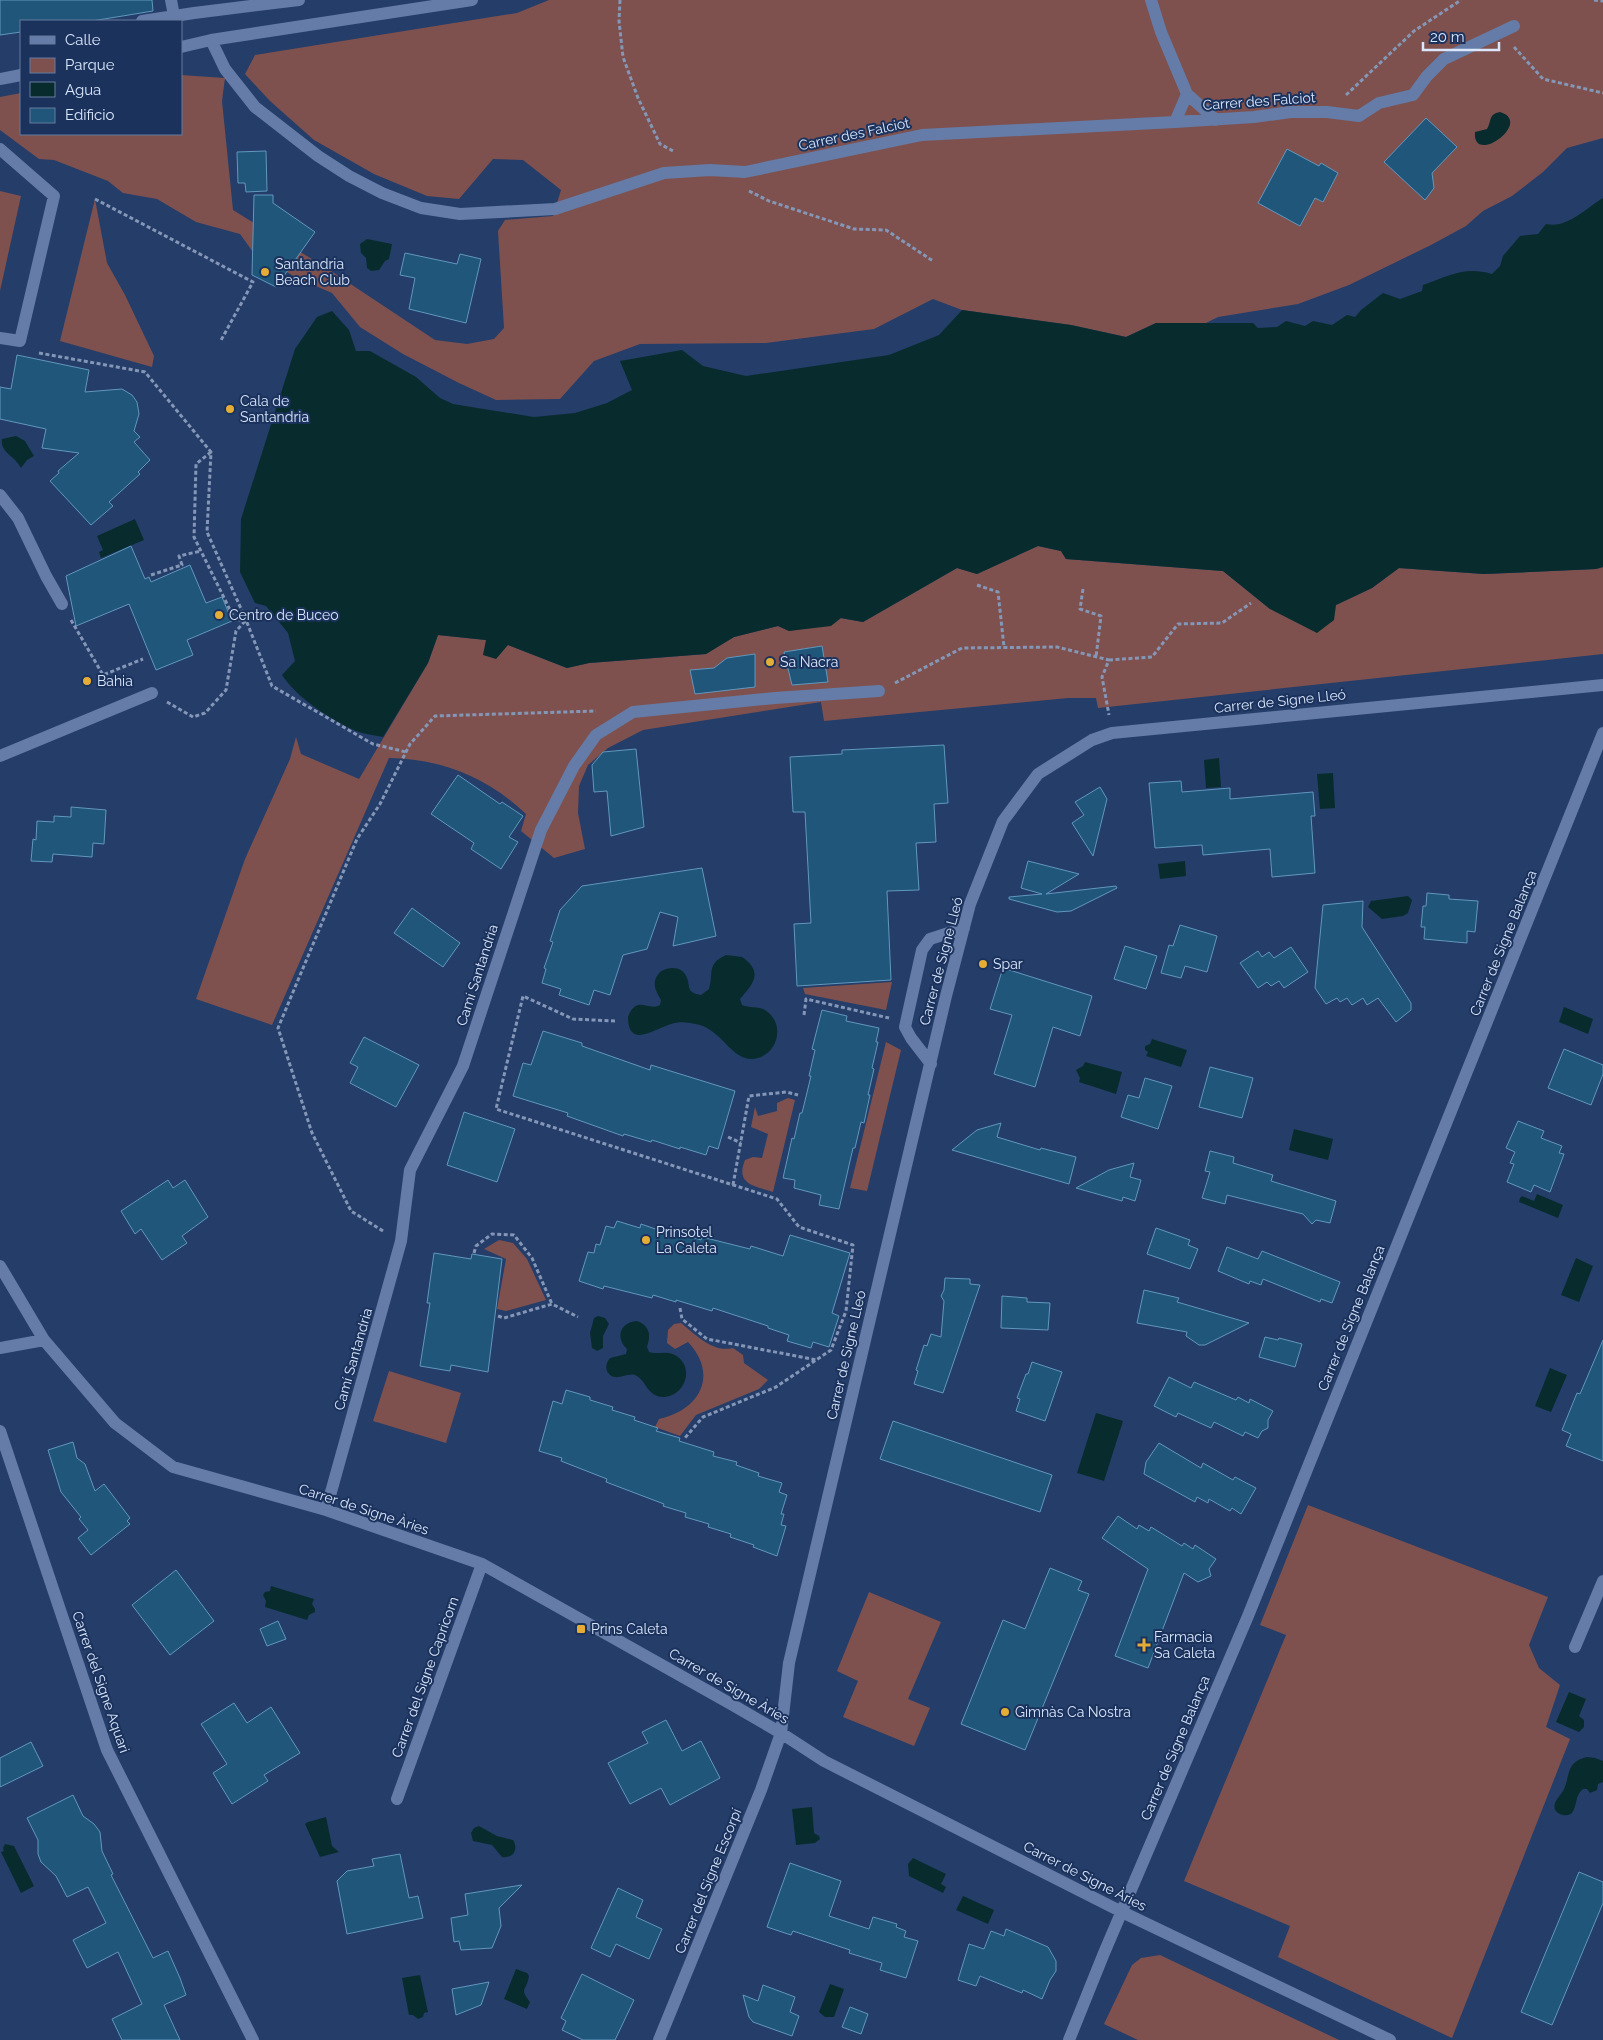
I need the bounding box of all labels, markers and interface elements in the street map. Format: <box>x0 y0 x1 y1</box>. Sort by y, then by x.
legend <box>20 20 182 135</box>
scale bar <box>1423 20 1499 52</box>
text: 20 m <box>1430 28 1465 46</box>
text: Calle <box>65 31 101 49</box>
text: Parque <box>65 56 115 74</box>
text: Agua <box>65 81 101 99</box>
street label: Carrer des Falciot <box>1202 89 1316 113</box>
text: Edificio <box>65 106 115 124</box>
street label: Carrer des Falciot <box>797 114 911 154</box>
place label: Santandria Beach Club <box>275 256 350 288</box>
marker: Santandria Beach Club <box>259 266 271 278</box>
place label: Cala de Santandria <box>240 393 309 425</box>
marker: Cala de Santandria <box>224 403 236 415</box>
place label: Centro de Buceo <box>229 607 339 623</box>
marker: Centro de Buceo <box>213 609 225 621</box>
place label: Sa Nacra <box>780 654 838 670</box>
marker: Sa Nacra <box>764 656 776 668</box>
place label: Bahia <box>97 673 133 689</box>
marker: Bahia <box>81 675 93 687</box>
street label: Carrer de Signe Lleó <box>1213 686 1347 716</box>
street label: Carrer de Signe Balança <box>1466 868 1540 1018</box>
street label: Carrer de Signe Lleó <box>916 895 966 1027</box>
street label: Camí Santandria <box>453 922 501 1028</box>
place label: Spar <box>993 956 1023 972</box>
marker: Spar <box>977 958 989 970</box>
place label: Prinsotel La Caleta <box>656 1224 717 1256</box>
marker: Prinsotel La Caleta <box>640 1234 652 1246</box>
street label: Carrer de Signe Balança <box>1314 1243 1388 1393</box>
street label: Carrer de Signe Lleó <box>823 1289 869 1421</box>
street label: Camí Santandria <box>331 1306 375 1412</box>
street label: Carrer de Signe Àries <box>297 1479 432 1538</box>
street label: Carrer del Signe Capricorn <box>388 1594 462 1760</box>
street label: Carrer del Signe Aquari <box>69 1609 133 1755</box>
place label: Prins Caleta <box>591 1621 668 1637</box>
marker: Prins Caleta <box>575 1623 587 1635</box>
place label: Farmacia Sa Caleta <box>1154 1629 1215 1661</box>
marker: Farmacia Sa Caleta <box>1138 1639 1150 1651</box>
street label: Carrer de Signe Àries <box>666 1644 793 1727</box>
street label: Carrer de Signe Balança <box>1137 1673 1213 1823</box>
place label: Gimnàs Ca Nostra <box>1015 1704 1131 1720</box>
marker: Gimnàs Ca Nostra <box>999 1706 1011 1718</box>
street label: Carrer del Signe Escorpí <box>672 1805 745 1956</box>
street label: Carrer de Signe Àries <box>1021 1837 1150 1914</box>

